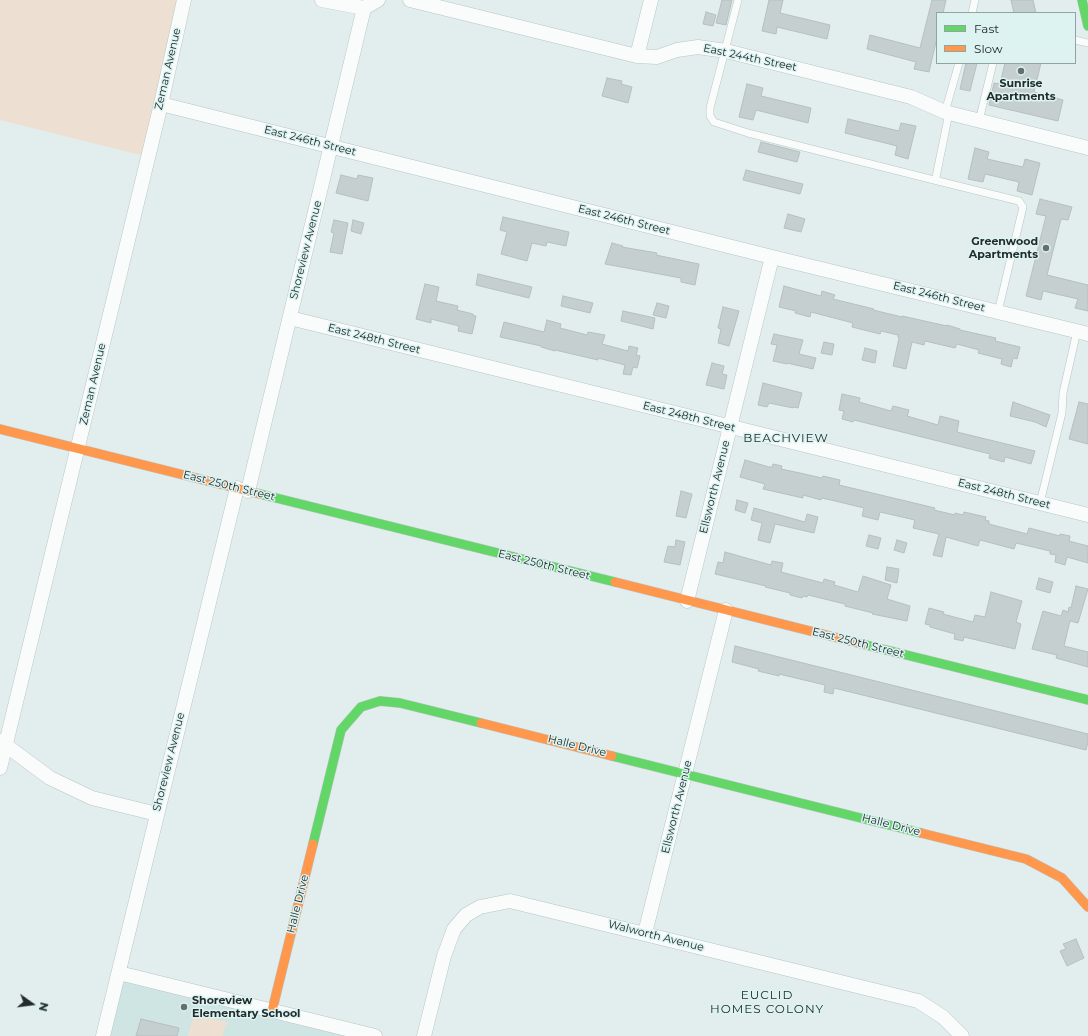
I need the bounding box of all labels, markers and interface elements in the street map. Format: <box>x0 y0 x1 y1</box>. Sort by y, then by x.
legend <box>936 12 1076 64</box>
text: Fast <box>974 21 999 36</box>
street label: Zeman Avenue <box>152 27 184 111</box>
text: Slow <box>974 41 1003 56</box>
street label: East 244th Street <box>702 42 798 74</box>
marker: Sunrise Apartments <box>1016 66 1026 76</box>
place label: Sunrise Apartments <box>986 77 1056 103</box>
street label: East 246th Street <box>263 123 357 159</box>
street label: Shoreview Avenue <box>287 199 325 301</box>
street label: East 246th Street <box>577 202 671 238</box>
place label: Greenwood Apartments <box>969 235 1038 261</box>
marker: Greenwood Apartments <box>1041 243 1051 253</box>
street label: East 246th Street <box>892 279 986 315</box>
street label: East 248th Street <box>326 321 422 357</box>
street label: Zeman Avenue <box>77 342 109 426</box>
street label: East 248th Street <box>641 399 737 435</box>
district label: BEACHVIEW <box>743 431 829 445</box>
street label: Ellsworth Avenue <box>697 439 733 535</box>
street label: East 250th Street <box>182 468 276 504</box>
street label: East 248th Street <box>956 476 1052 512</box>
street label: East 250th Street <box>497 547 591 583</box>
street label: East 250th Street <box>811 625 905 661</box>
street label: Shoreview Avenue <box>150 711 188 813</box>
street label: Halle Drive <box>546 732 608 760</box>
street label: Ellsworth Avenue <box>659 759 695 855</box>
street label: Halle Drive <box>860 811 922 839</box>
street label: Halle Drive <box>284 873 312 935</box>
street label: Walworth Avenue <box>607 918 705 954</box>
north arrow <box>12 984 52 1024</box>
district label: EUCLID HOMES COLONY <box>710 988 824 1016</box>
place label: Shoreview Elementary School <box>192 994 300 1020</box>
text: N <box>36 1001 52 1013</box>
marker: Shoreview Elementary School <box>179 1002 189 1012</box>

